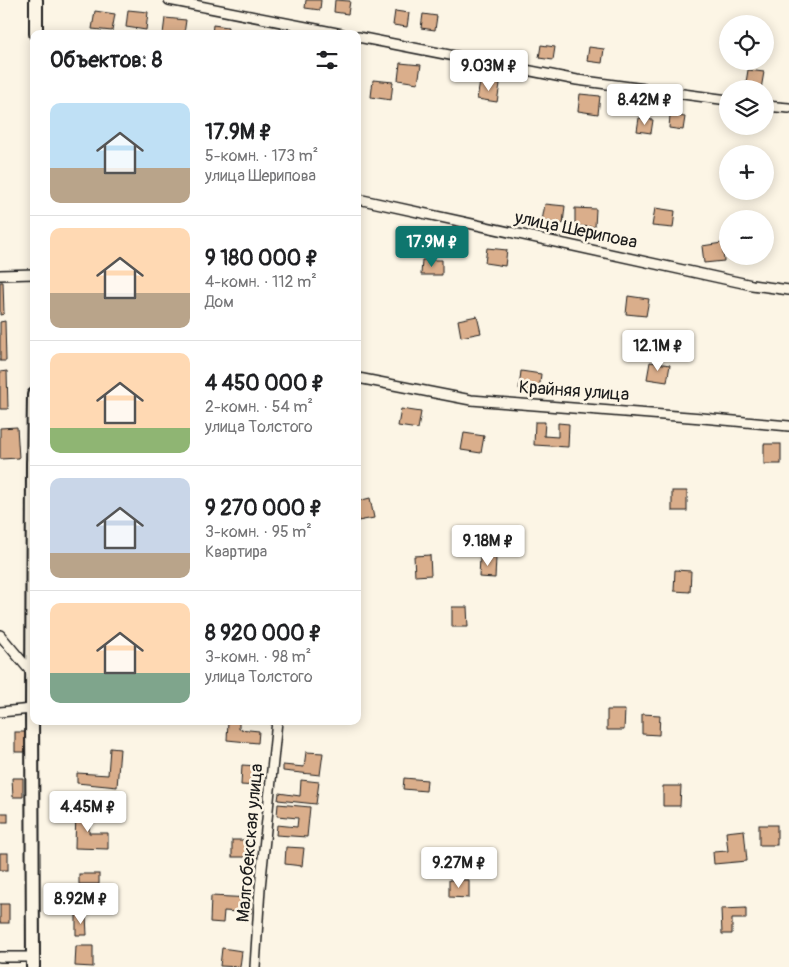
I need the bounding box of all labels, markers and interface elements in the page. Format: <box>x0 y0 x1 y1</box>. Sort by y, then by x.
map controls <box>719 15 774 265</box>
button: locate <box>719 15 774 70</box>
icon: filters <box>313 46 341 74</box>
text: Объектов: 8 <box>50 47 162 74</box>
pin: 9.03M ₽ <box>443 49 535 92</box>
text: 9.03M ₽ <box>461 56 517 76</box>
button: layers <box>719 80 774 135</box>
pin: 8.42M ₽ <box>599 84 691 126</box>
text: 8.42M ₽ <box>618 90 672 110</box>
text: 17.9M ₽ <box>205 119 272 146</box>
icon: home <box>90 123 150 183</box>
button: + <box>719 145 774 200</box>
text: 5-комн. · 173 m² <box>205 146 318 166</box>
text: улица Шерипова <box>205 166 316 186</box>
street label: улица Шерипова <box>512 206 639 254</box>
button: − <box>719 210 774 265</box>
pin: 17.9M ₽ <box>386 226 478 268</box>
text: 17.9M ₽ <box>406 232 458 252</box>
text: 9 180 000 ₽ <box>205 245 318 272</box>
icon: home <box>90 248 150 308</box>
text: 4-комн. · 112 m² <box>205 272 317 292</box>
text: Дом <box>205 292 234 312</box>
pin: 12.1M ₽ <box>612 330 704 372</box>
text: 12.1M ₽ <box>633 336 683 356</box>
text: 4 450 000 ₽ <box>205 370 324 397</box>
icon: home <box>90 373 150 433</box>
street label: Крайняя улица <box>518 376 630 406</box>
text: 2-комн. · 54 m² <box>205 397 313 417</box>
text: улица Толстого <box>205 417 313 437</box>
text: 9 270 000 ₽ <box>205 495 322 522</box>
icon: home <box>90 498 150 558</box>
text: 3-комн. · 95 m² <box>205 522 312 542</box>
pin: 9.18M ₽ <box>442 524 534 567</box>
text: 9.18M ₽ <box>463 531 513 551</box>
text: Квартира <box>205 542 267 562</box>
text: 8 920 000 ₽ <box>205 620 322 647</box>
icon: home <box>90 623 150 683</box>
text: 3-комн. · 98 m² <box>205 647 311 667</box>
text: улица Толстого <box>205 667 313 687</box>
street label: Малгобекская улица <box>232 763 268 923</box>
pin: 4.45M ₽ <box>42 790 134 833</box>
text: 4.45M ₽ <box>60 797 116 817</box>
pin: 9.27M ₽ <box>413 846 505 889</box>
text: 9.27M ₽ <box>432 853 486 873</box>
pin: 8.92M ₽ <box>35 882 127 925</box>
text: 8.92M ₽ <box>54 889 108 909</box>

